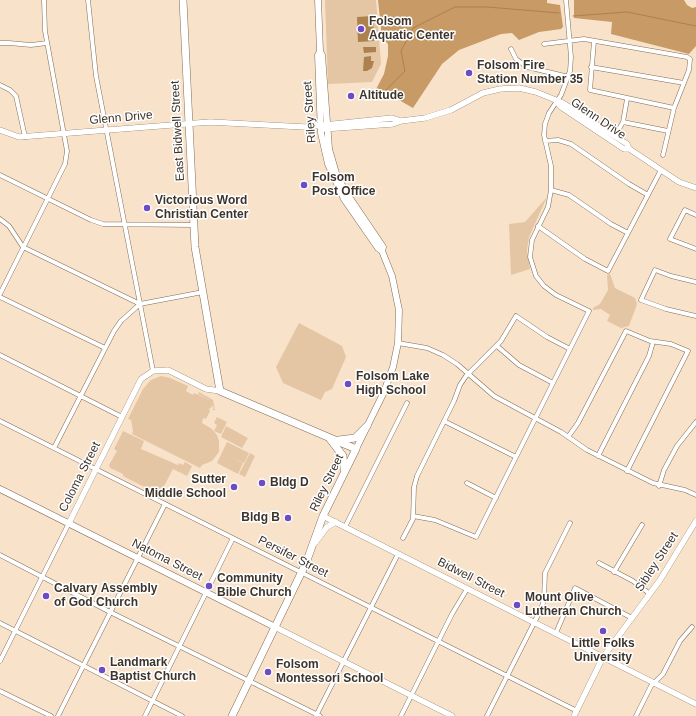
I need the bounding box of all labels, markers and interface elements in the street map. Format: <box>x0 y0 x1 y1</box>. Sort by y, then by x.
place label: Folsom Aquatic Center <box>369 15 454 43</box>
marker: Folsom Aquatic Center <box>356 24 366 34</box>
place label: Folsom Fire Station Number 35 <box>477 59 583 87</box>
marker: Folsom Fire Station Number 35 <box>464 68 474 78</box>
street label: East Bidwell Street <box>168 80 188 182</box>
street label: Riley Street <box>301 81 319 143</box>
place label: Altitude <box>359 89 404 103</box>
marker: Altitude <box>346 91 356 101</box>
street label: Glenn Drive <box>568 95 628 143</box>
street label: Glenn Drive <box>89 108 153 128</box>
place label: Folsom Post Office <box>312 171 375 199</box>
marker: Folsom Post Office <box>299 180 309 190</box>
place label: Victorious Word Christian Center <box>155 194 248 222</box>
marker: Victorious Word Christian Center <box>142 203 152 213</box>
place label: Folsom Lake High School <box>356 370 429 398</box>
marker: Folsom Lake High School <box>343 379 353 389</box>
street label: Coloma Street <box>56 440 104 514</box>
street label: Riley Street <box>307 452 347 514</box>
place label: Sutter Middle School <box>145 473 226 501</box>
place label: Bldg D <box>270 476 309 490</box>
marker: Bldg D <box>257 478 267 488</box>
marker: Sutter Middle School <box>229 482 239 492</box>
place label: Bldg B <box>241 511 280 525</box>
marker: Bldg B <box>283 513 293 523</box>
street label: Sibley Street <box>632 530 682 594</box>
street label: Persifer Street <box>256 533 330 581</box>
street label: Natoma Street <box>129 536 205 584</box>
street label: Bidwell Street <box>435 555 507 601</box>
place label: Community Bible Church <box>217 572 292 600</box>
marker: Community Bible Church <box>204 581 214 591</box>
place label: Calvary Assembly of God Church <box>54 582 157 610</box>
marker: Calvary Assembly of God Church <box>41 591 51 601</box>
place label: Mount Olive Lutheran Church <box>525 591 622 619</box>
marker: Mount Olive Lutheran Church <box>512 600 522 610</box>
marker: Little Folks University <box>598 626 608 636</box>
place label: Little Folks University <box>571 637 635 665</box>
place label: Landmark Baptist Church <box>110 656 196 684</box>
place label: Folsom Montessori School <box>276 658 383 686</box>
marker: Landmark Baptist Church <box>97 665 107 675</box>
marker: Folsom Montessori School <box>263 667 273 677</box>

